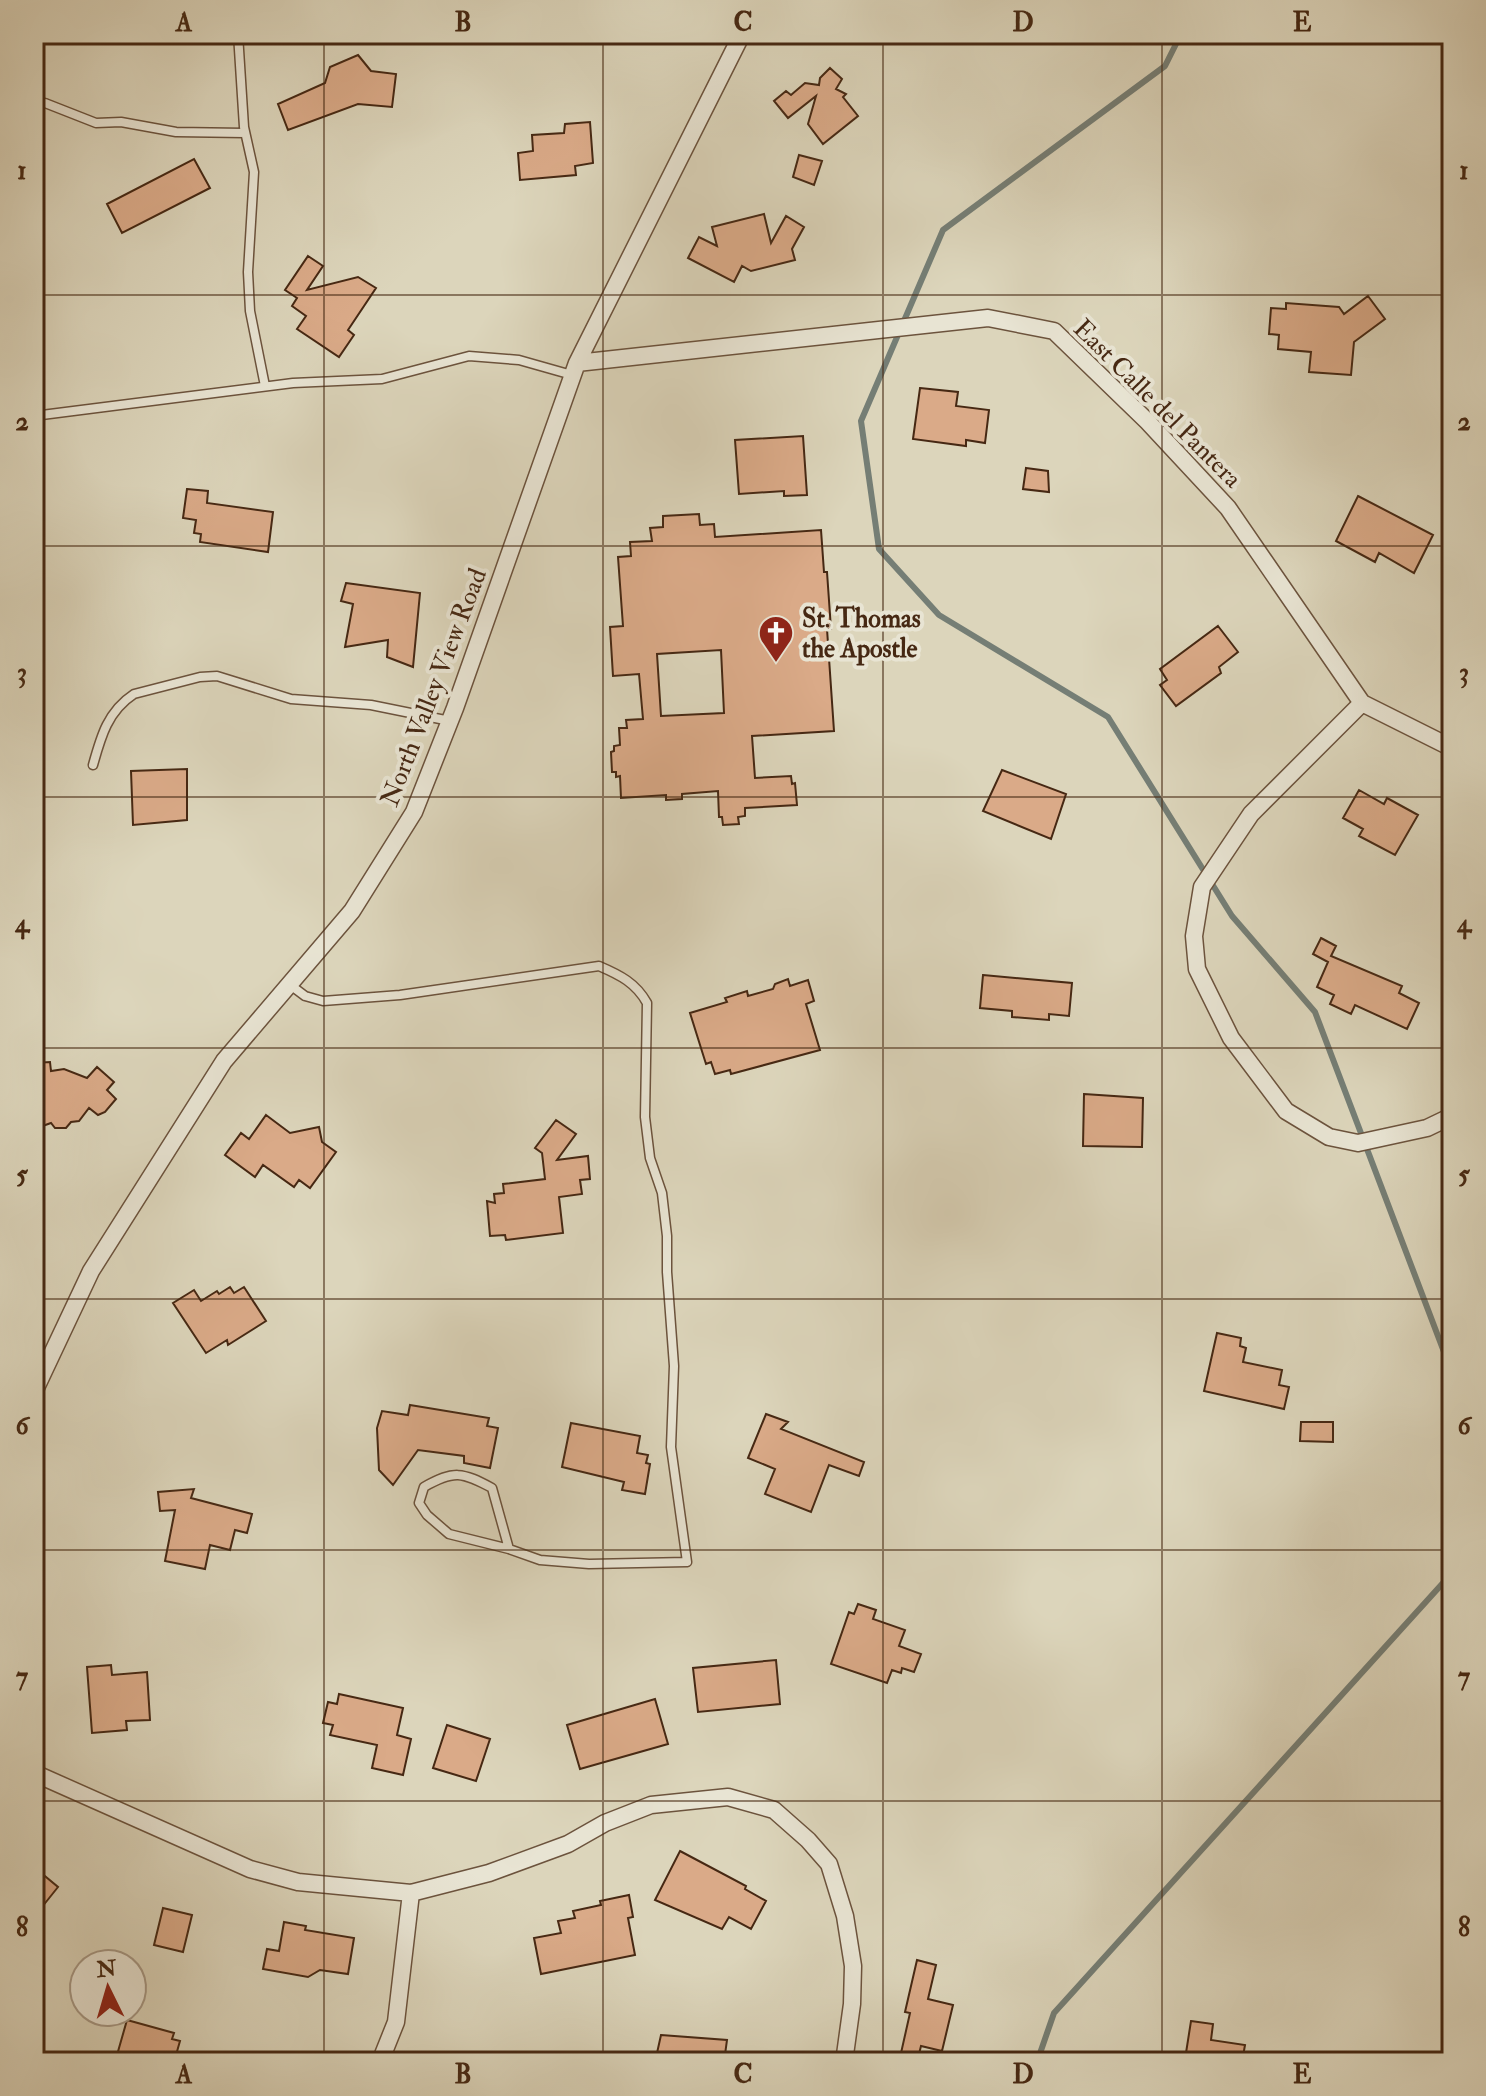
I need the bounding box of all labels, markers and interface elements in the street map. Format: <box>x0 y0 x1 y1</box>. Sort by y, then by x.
text: A <box>175 7 193 39</box>
text: B <box>454 7 472 39</box>
text: C <box>733 7 753 39</box>
text: D <box>1012 7 1034 39</box>
text: E <box>1293 7 1312 39</box>
text: 1 <box>17 155 27 187</box>
text: 1 <box>1459 155 1469 187</box>
street label: East Calle del Pantera <box>1066 313 1249 495</box>
text: 2 <box>15 406 29 438</box>
text: 2 <box>1457 406 1471 438</box>
street label: North Valley View Road <box>374 564 494 811</box>
place label: St. Thomas the Apostle <box>802 603 921 666</box>
church icon: St. Thomas the Apostle <box>757 614 795 664</box>
text: 3 <box>17 657 27 689</box>
text: 3 <box>1459 657 1469 689</box>
text: 4 <box>14 908 31 940</box>
text: 4 <box>1456 908 1473 940</box>
text: 5 <box>16 1159 28 1191</box>
text: 5 <box>1458 1159 1470 1191</box>
text: 6 <box>15 1410 30 1442</box>
text: 6 <box>1457 1410 1472 1442</box>
text: 7 <box>16 1661 28 1693</box>
text: 7 <box>1458 1661 1470 1693</box>
text: 8 <box>16 1912 28 1944</box>
text: 8 <box>1458 1912 1470 1944</box>
north arrow <box>68 1948 148 2028</box>
text: N <box>94 1954 118 1984</box>
text: A <box>175 2059 193 2091</box>
text: B <box>454 2059 472 2091</box>
text: C <box>733 2059 753 2091</box>
text: D <box>1012 2059 1034 2091</box>
text: E <box>1293 2059 1312 2091</box>

